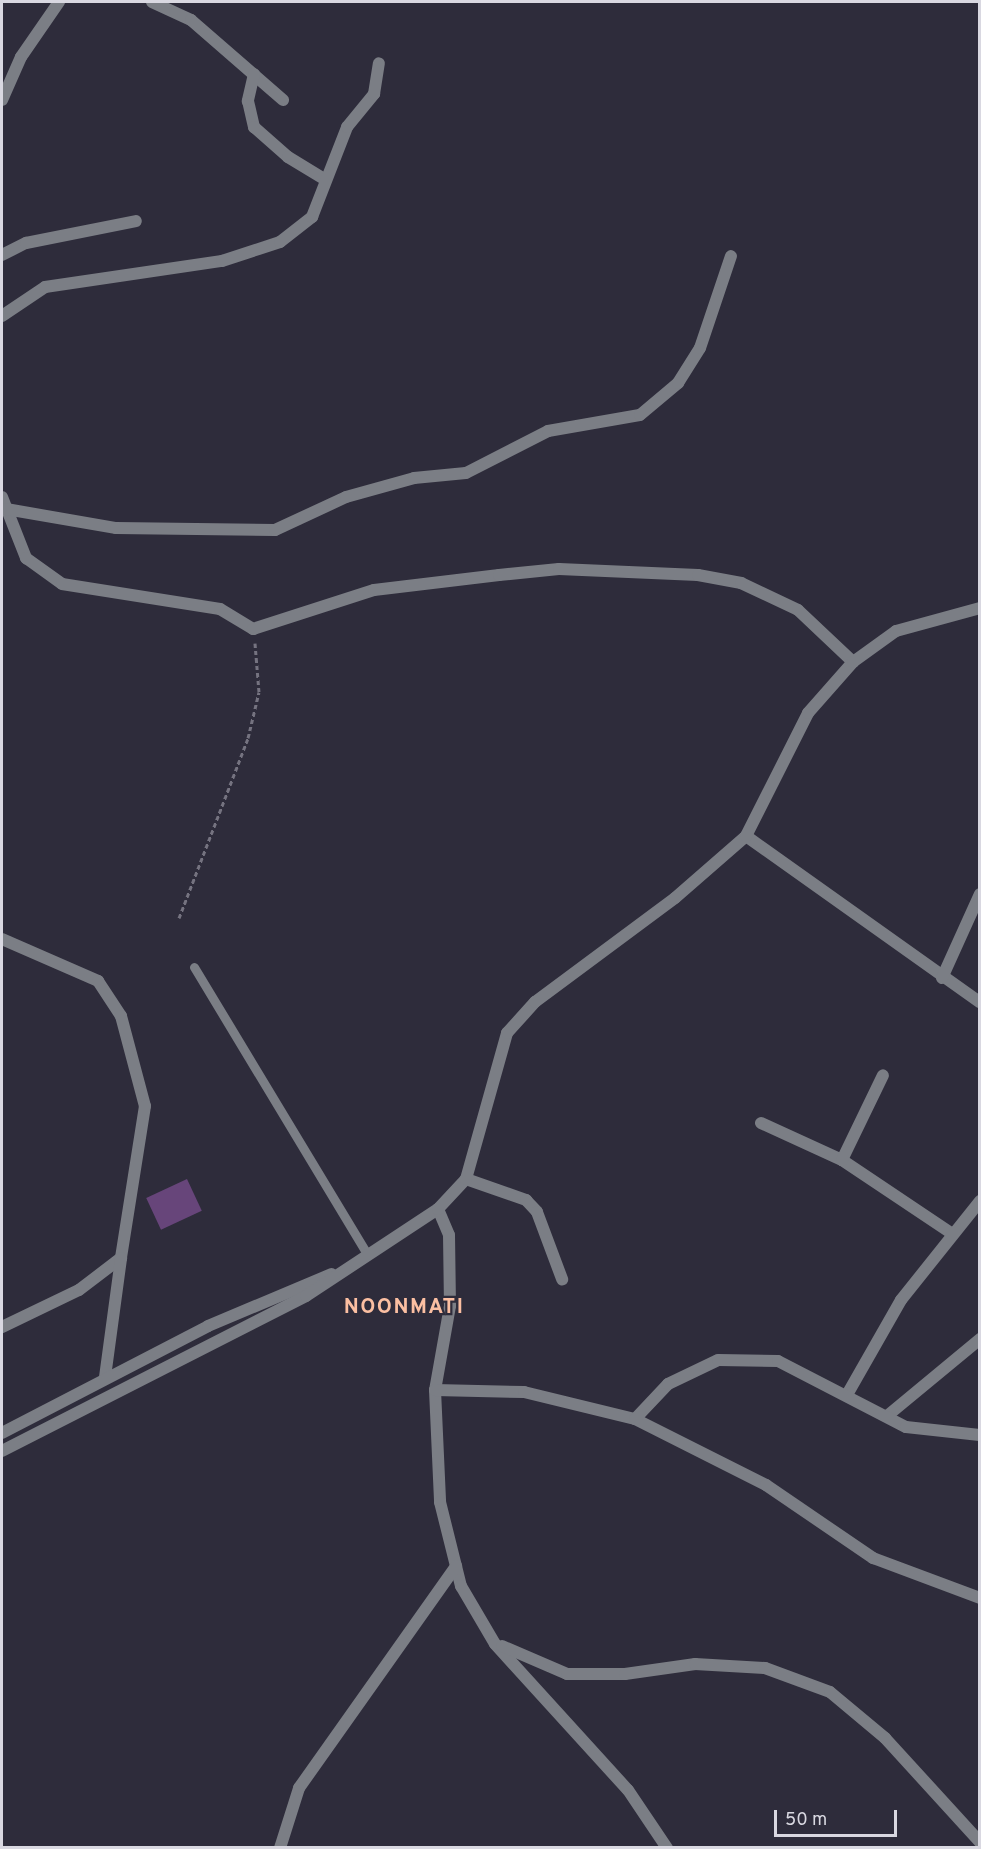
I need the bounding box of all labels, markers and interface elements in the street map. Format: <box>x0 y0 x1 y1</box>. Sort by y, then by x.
district label: NOONMATI <box>344 1295 464 1321</box>
scale bar <box>777 1798 900 1836</box>
text: 50 m <box>785 1809 827 1832</box>

